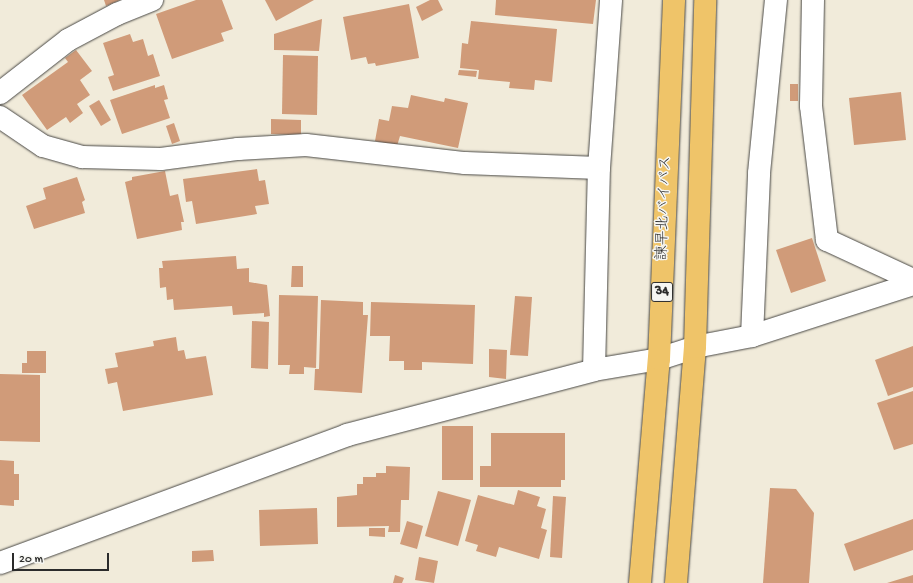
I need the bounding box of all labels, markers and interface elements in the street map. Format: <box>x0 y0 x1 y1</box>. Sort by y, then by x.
street label: 諫早北バイパス <box>654 155 676 261</box>
road number: 34 <box>651 280 673 304</box>
scale bar <box>14 545 111 571</box>
text: 20 m <box>19 553 43 567</box>

